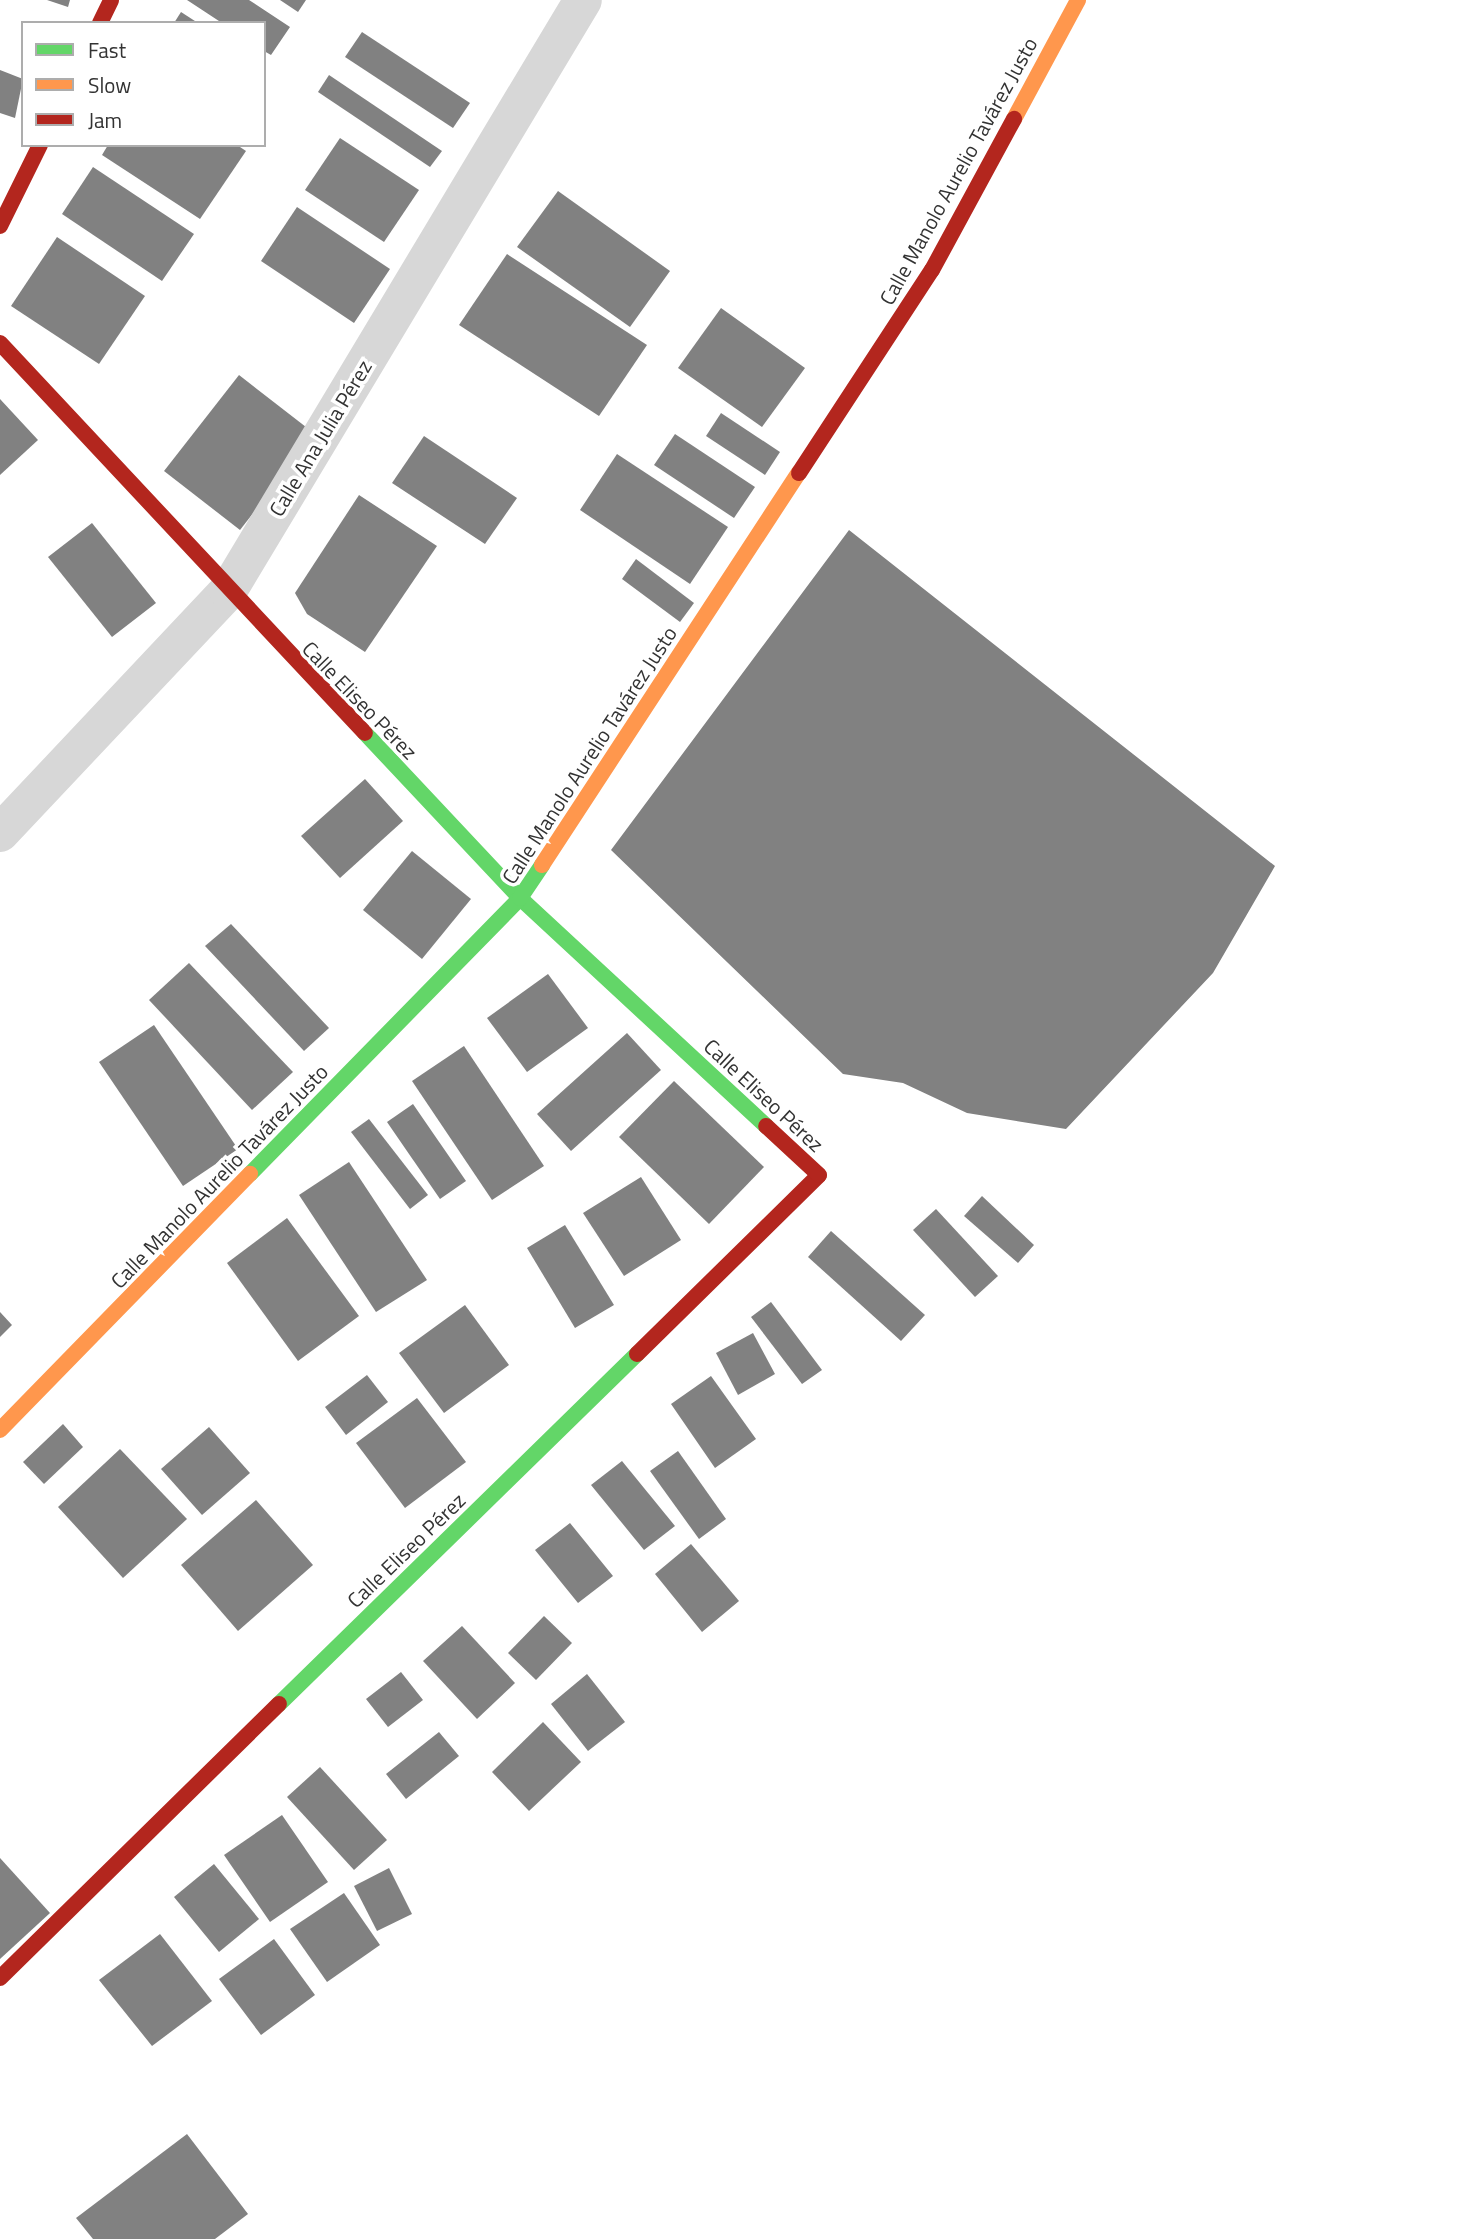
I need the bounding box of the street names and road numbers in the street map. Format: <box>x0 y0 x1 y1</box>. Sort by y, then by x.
street label: Calle Manolo Aurelio Tavárez Justo <box>874 33 1042 309</box>
street label: Calle Ana Julia Pérez <box>263 355 377 521</box>
street label: Calle Manolo Aurelio Tavárez Justo <box>496 622 682 888</box>
street label: Calle Eliseo Pérez <box>297 636 423 764</box>
street label: Calle Eliseo Pérez <box>699 1033 829 1157</box>
street label: Calle Manolo Aurelio Tavárez Justo <box>105 1059 333 1293</box>
street label: Calle Eliseo Pérez <box>342 1487 470 1613</box>

